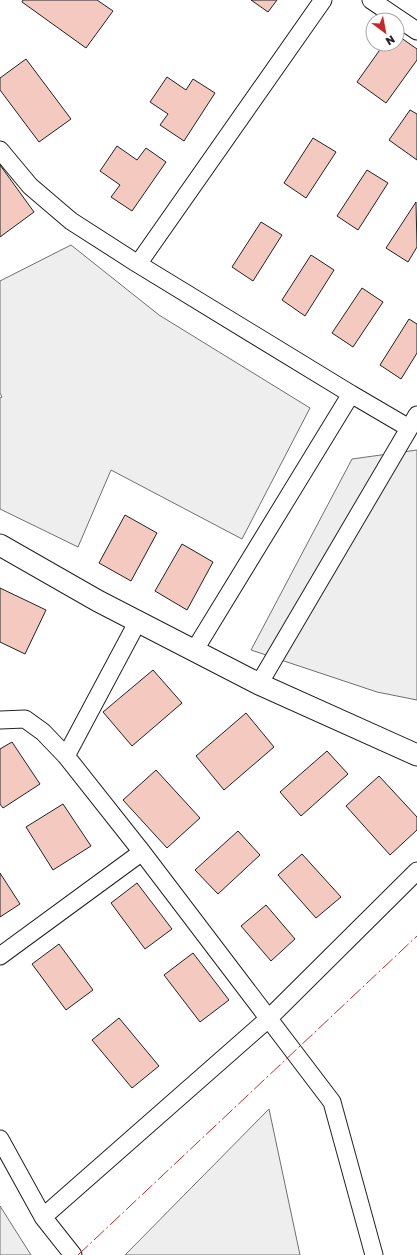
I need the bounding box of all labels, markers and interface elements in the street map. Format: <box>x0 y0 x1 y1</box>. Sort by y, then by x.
north arrow <box>365 12 405 52</box>
text: N <box>384 33 398 49</box>

